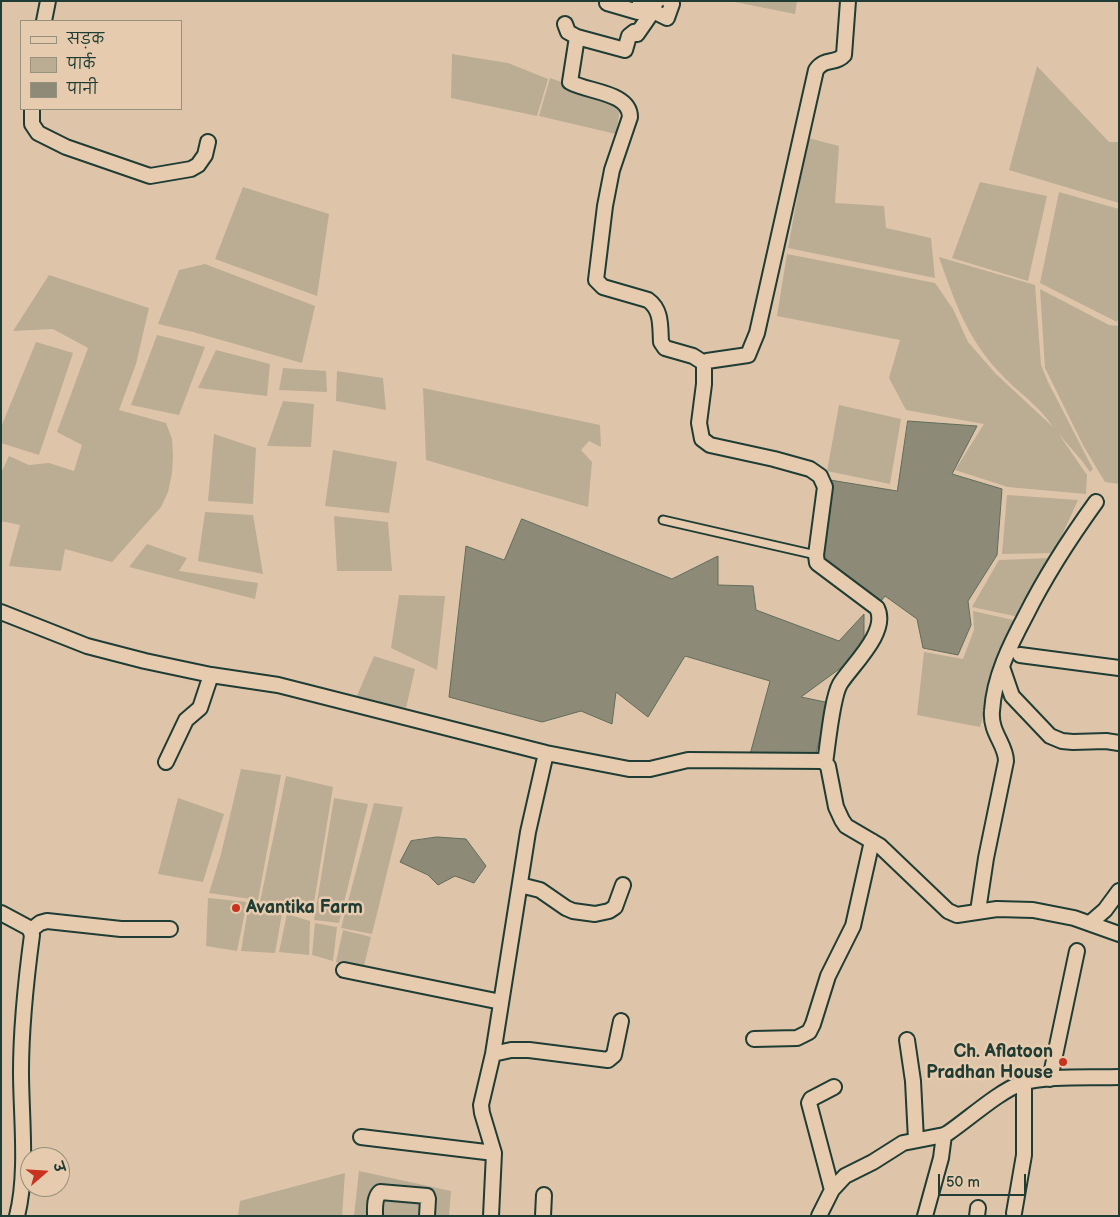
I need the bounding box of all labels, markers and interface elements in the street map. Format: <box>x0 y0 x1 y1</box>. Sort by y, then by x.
legend <box>20 20 182 110</box>
text: सड़क <box>67 30 104 49</box>
text: पार्क <box>67 55 95 74</box>
text: पानी <box>67 80 98 99</box>
place label: Avantika Farm <box>246 897 363 919</box>
marker: Avantika Farm <box>230 902 242 914</box>
place label: Ch. Aflatoon Pradhan House <box>926 1041 1053 1084</box>
marker: Ch. Aflatoon Pradhan House <box>1057 1056 1069 1068</box>
north arrow <box>20 1147 70 1197</box>
text: उ <box>49 1160 68 1174</box>
scale bar <box>940 1164 1028 1196</box>
text: 50 m <box>946 1173 980 1192</box>

